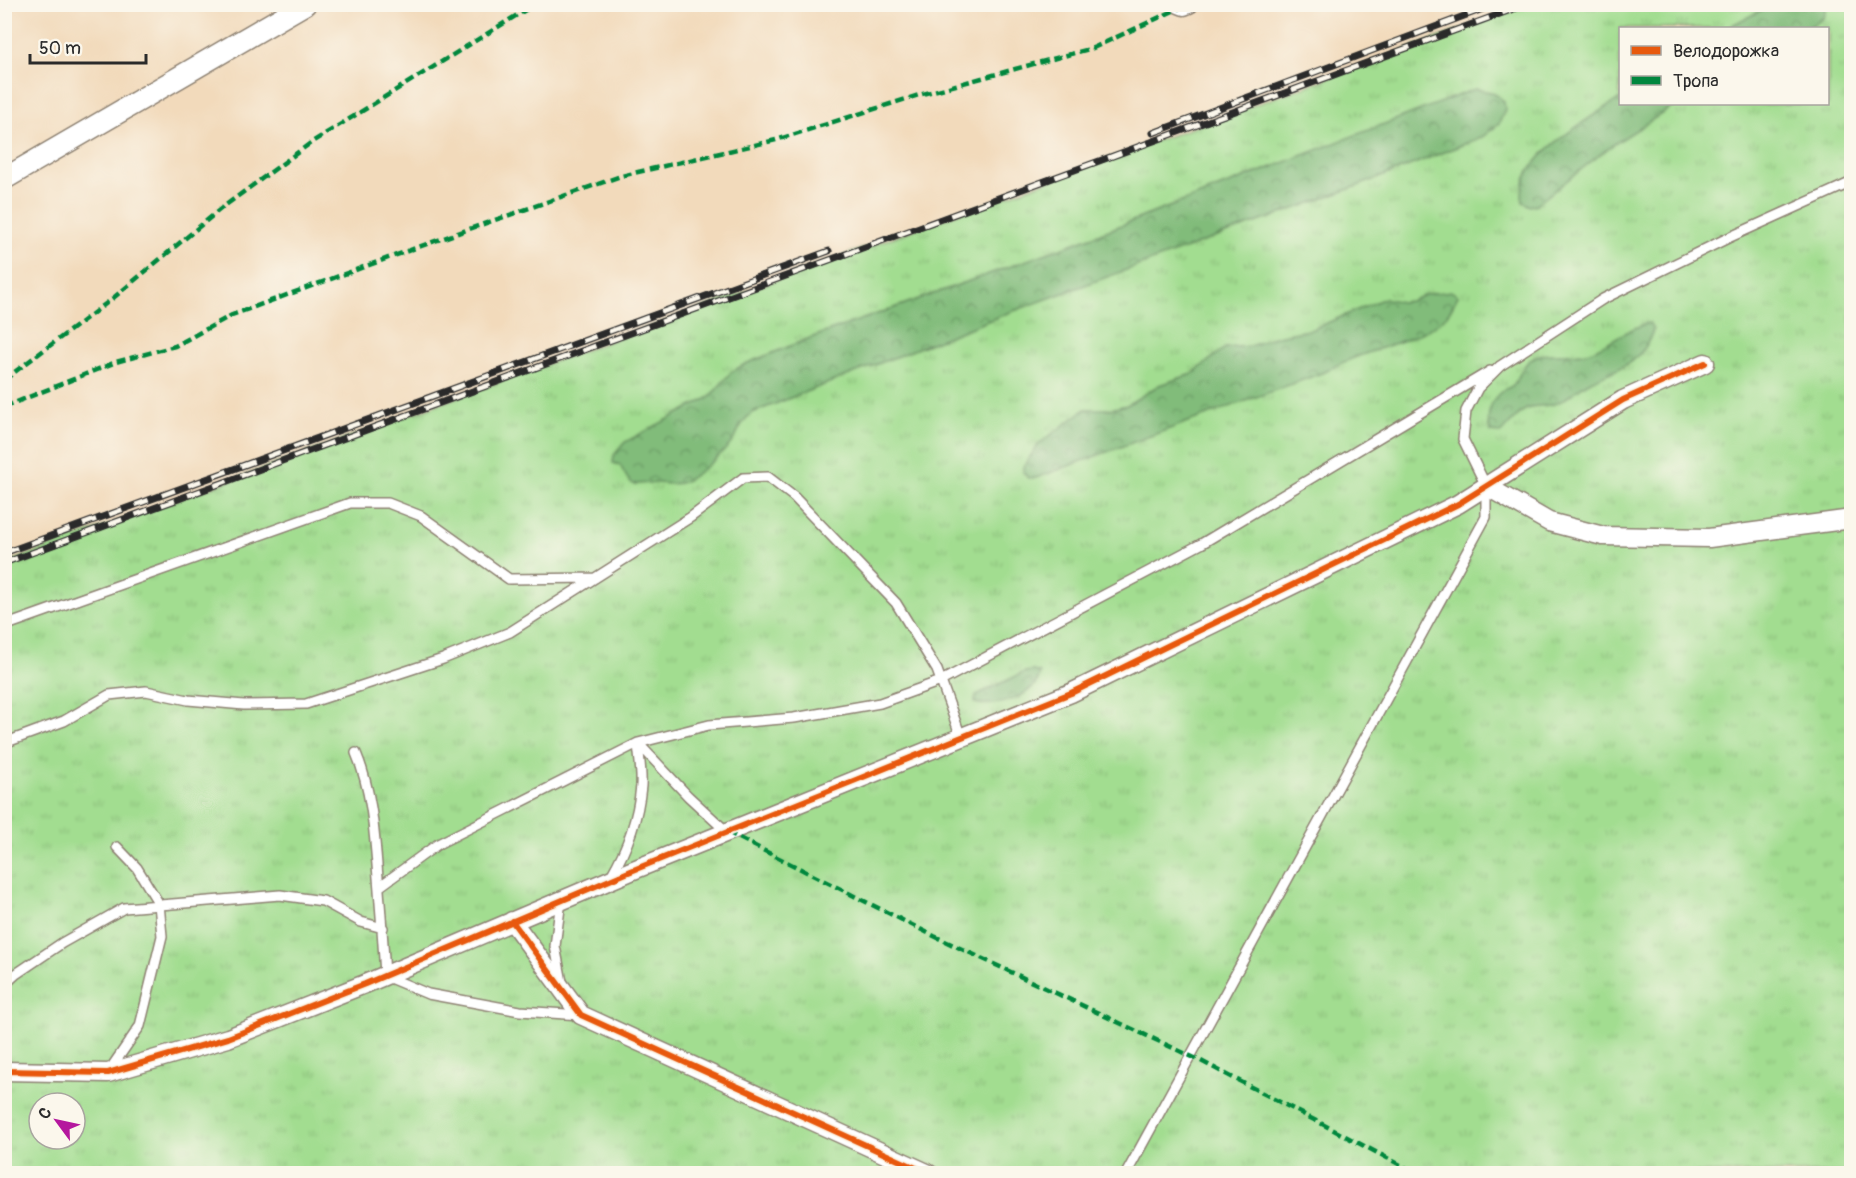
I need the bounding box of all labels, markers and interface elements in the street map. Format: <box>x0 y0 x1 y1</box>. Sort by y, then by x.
scale bar <box>30 27 146 65</box>
legend <box>1619 27 1829 105</box>
text: 50 m <box>39 37 81 60</box>
text: Велодорожка <box>1673 40 1779 63</box>
text: Тропа <box>1673 70 1719 93</box>
north arrow <box>27 1091 87 1151</box>
text: С <box>34 1104 56 1123</box>

